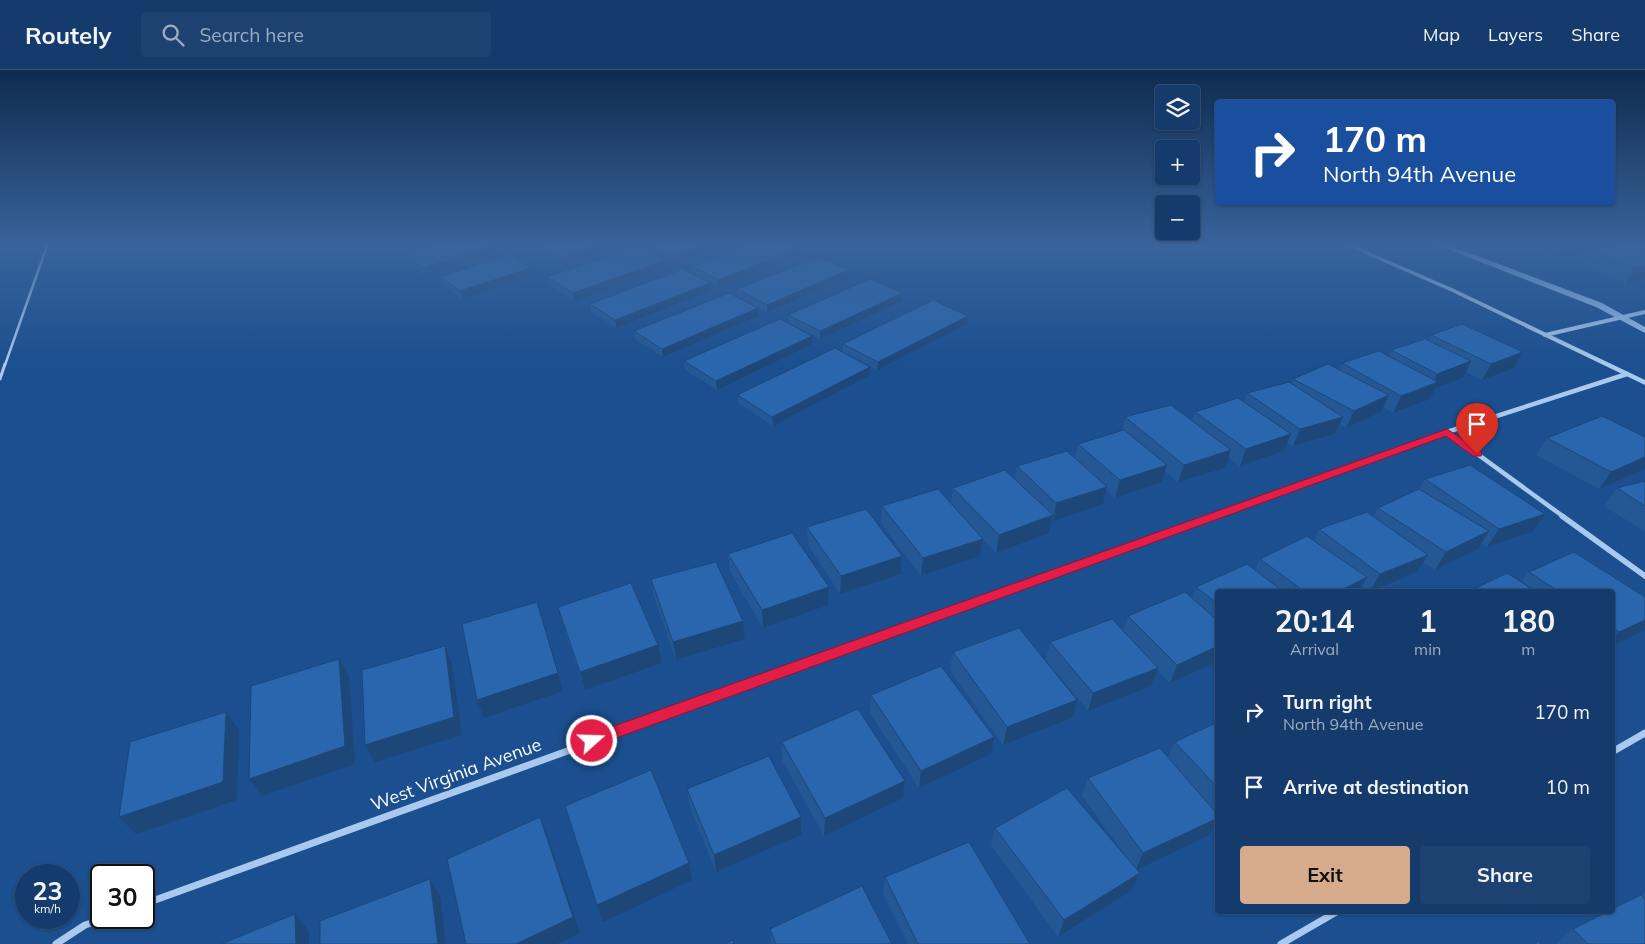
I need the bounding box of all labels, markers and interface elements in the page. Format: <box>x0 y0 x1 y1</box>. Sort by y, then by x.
search box <box>141 12 491 57</box>
text: Routely <box>25 20 111 50</box>
icon: search <box>159 21 187 49</box>
text: Search here <box>199 23 304 47</box>
text: Map <box>1423 23 1460 46</box>
text: Layers <box>1488 23 1543 46</box>
text: Share <box>1571 23 1620 46</box>
map controls <box>1155 85 1200 240</box>
button: layers <box>1155 85 1200 130</box>
text: 170 m <box>1323 117 1427 161</box>
icon: right <box>1240 120 1305 185</box>
button: + <box>1155 140 1200 185</box>
text: North 94th Avenue <box>1323 160 1516 188</box>
button: − <box>1155 195 1200 240</box>
pin <box>1456 403 1498 454</box>
icon: arrive <box>1463 410 1491 438</box>
text: 20:14 <box>1275 602 1354 640</box>
text: 1 <box>1419 602 1437 640</box>
text: 180 <box>1501 602 1555 640</box>
text: Arrival <box>1290 639 1339 659</box>
text: min <box>1414 639 1441 659</box>
text: m <box>1521 639 1535 659</box>
text: Turn right <box>1283 690 1372 714</box>
icon: right <box>1240 698 1268 726</box>
text: 170 m <box>1534 700 1590 724</box>
position arrow <box>565 714 617 766</box>
text: North 94th Avenue <box>1283 714 1424 734</box>
street label: West Virginia Avenue <box>367 732 545 816</box>
icon: arrive <box>1240 773 1268 801</box>
text: Arrive at destination <box>1283 775 1469 799</box>
text: 10 m <box>1546 775 1590 799</box>
button: Exit <box>1240 846 1410 904</box>
button: Share <box>1420 846 1590 904</box>
speed limit sign: 30 <box>90 864 155 929</box>
text: 23 <box>32 875 63 906</box>
text: km/h <box>34 901 61 916</box>

